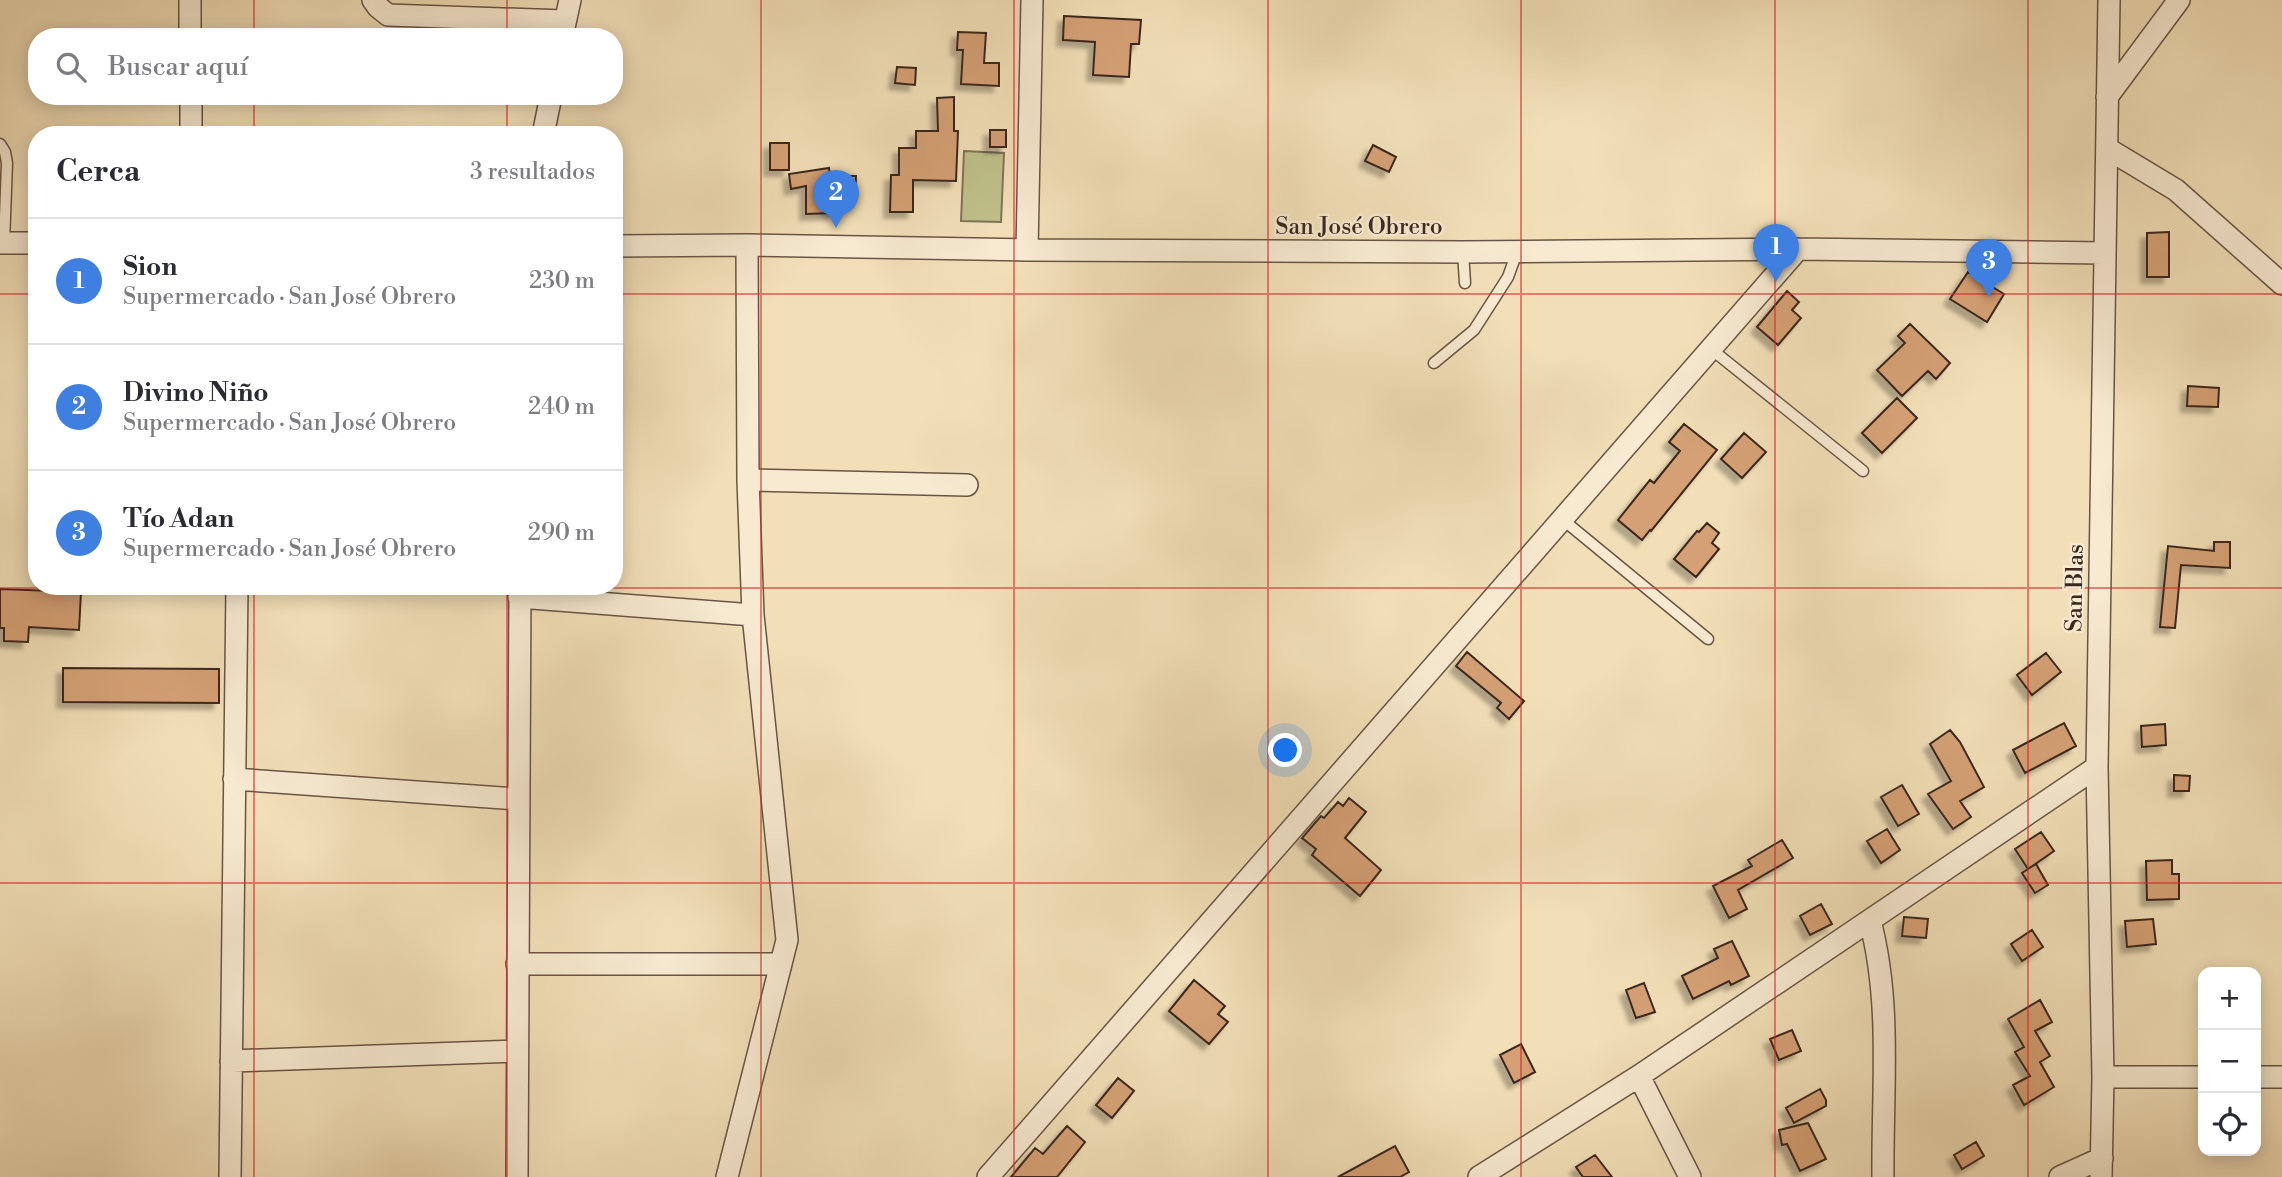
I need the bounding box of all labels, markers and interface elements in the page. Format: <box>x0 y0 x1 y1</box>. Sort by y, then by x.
search box <box>28 28 623 105</box>
icon: search <box>52 48 90 86</box>
text: Buscar aquí <box>108 51 248 83</box>
text: Cerca <box>56 153 140 191</box>
text: 3 resultados <box>470 158 595 186</box>
pin: 2 <box>813 170 859 228</box>
street label: San José Obrero <box>1275 213 1443 241</box>
pin: 1 <box>1753 224 1799 282</box>
pin: 3 <box>1966 239 2012 297</box>
text: Sion <box>123 251 177 283</box>
text: 1 <box>73 267 85 295</box>
text: 230 m <box>529 267 595 295</box>
text: Supermercado · San José Obrero <box>123 283 456 311</box>
text: Divino Niño <box>123 377 269 409</box>
text: 2 <box>72 393 86 421</box>
text: 240 m <box>528 393 595 421</box>
text: Supermercado · San José Obrero <box>123 409 456 437</box>
text: Tío Adan <box>123 503 234 535</box>
text: 3 <box>72 519 86 547</box>
text: 290 m <box>528 519 595 547</box>
text: Supermercado · San José Obrero <box>123 535 456 563</box>
street label: San Blas <box>2060 544 2090 632</box>
your location <box>1268 733 1302 767</box>
map controls <box>2198 967 2261 1156</box>
button: + <box>2198 967 2261 1030</box>
button: − <box>2198 1030 2261 1093</box>
button: locate <box>2198 1093 2261 1156</box>

